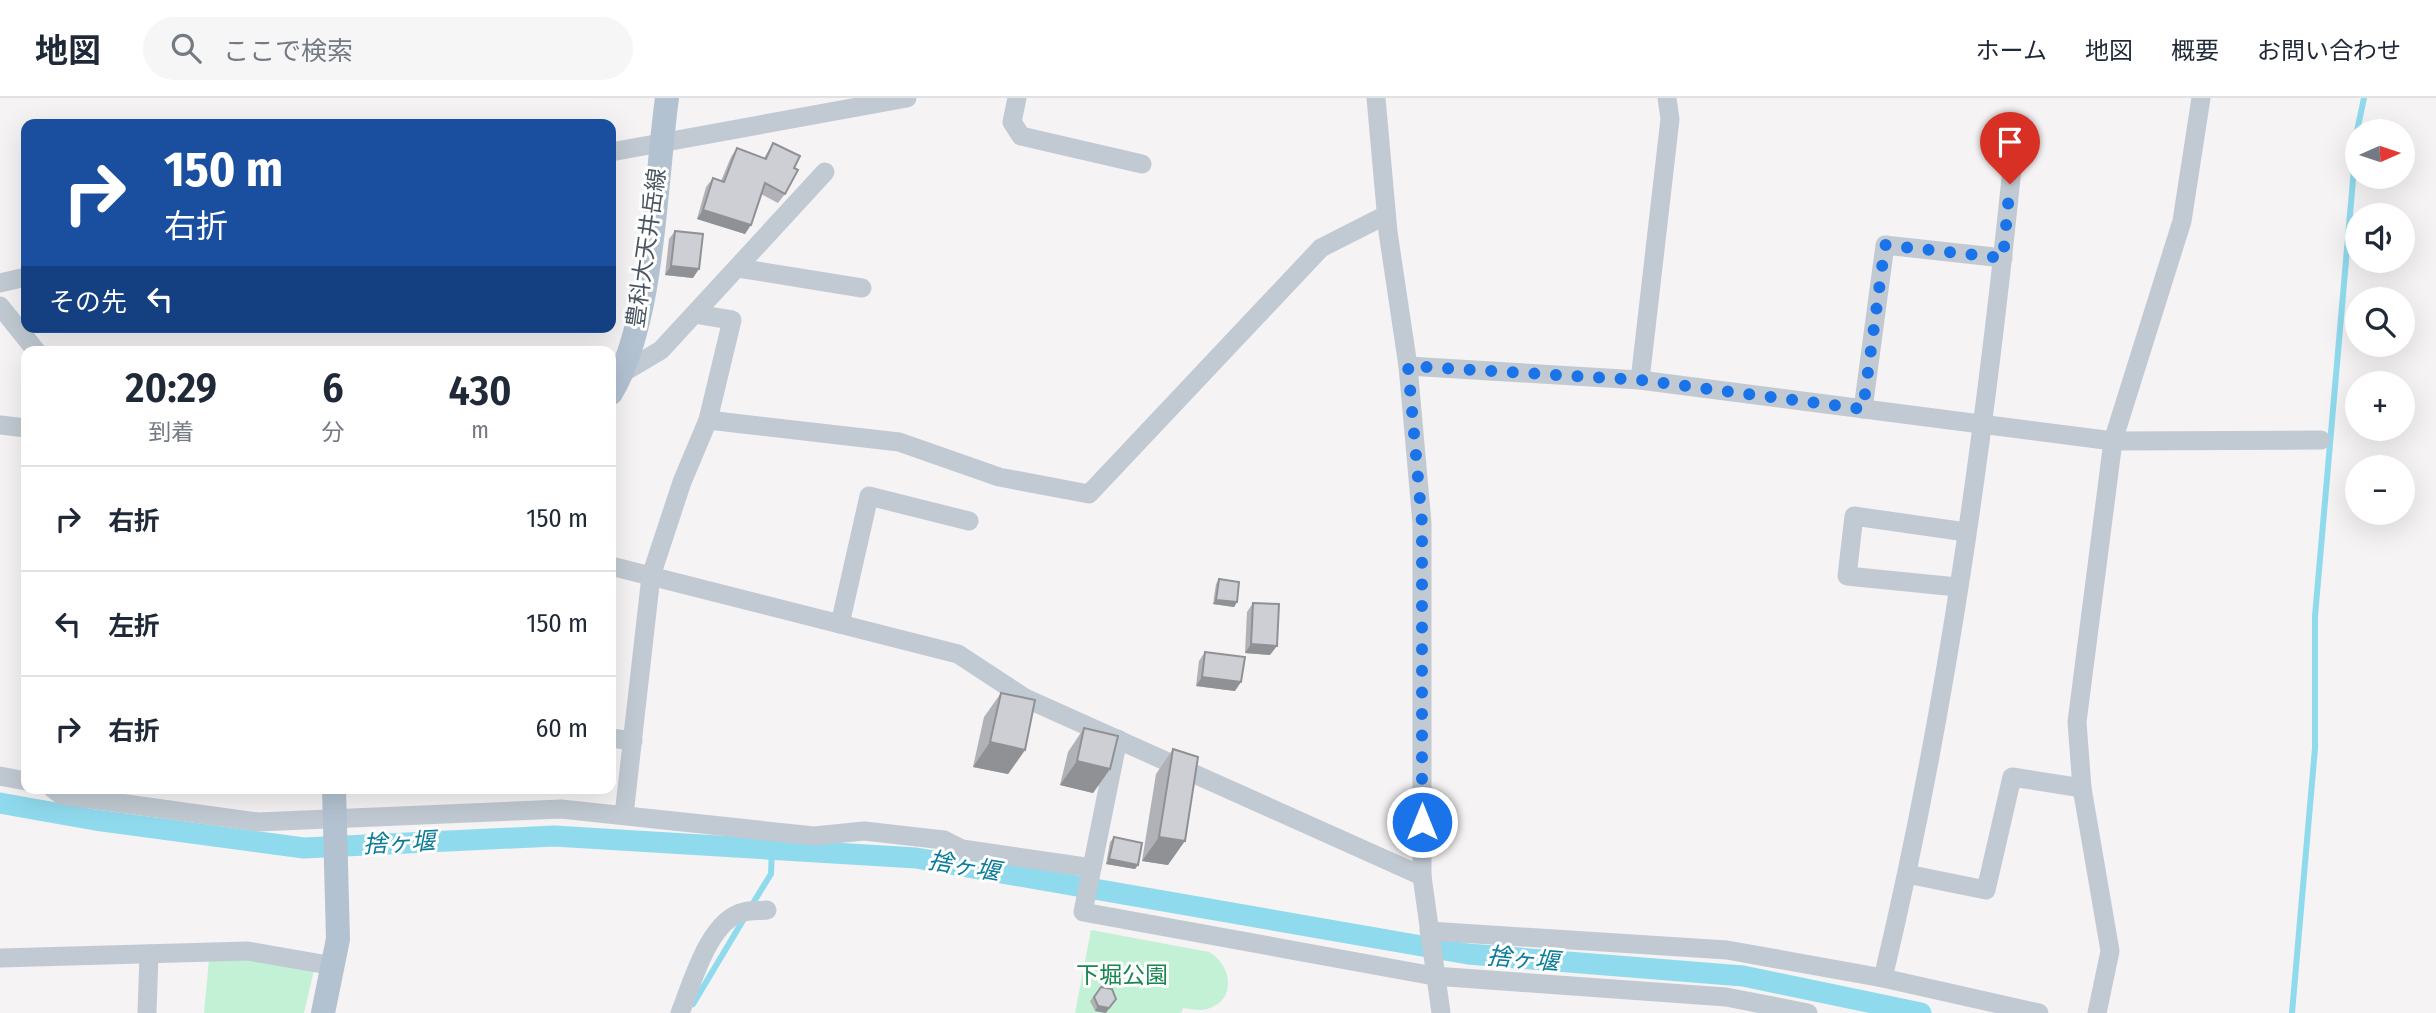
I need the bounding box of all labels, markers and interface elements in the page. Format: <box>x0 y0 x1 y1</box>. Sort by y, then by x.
search box <box>143 17 633 80</box>
icon: search <box>167 29 205 67</box>
text: 地図 <box>35 31 101 71</box>
text: ここで検索 <box>223 36 353 67</box>
text: ホーム <box>1976 37 2047 65</box>
text: 地図 <box>2085 37 2133 65</box>
text: 概要 <box>2171 37 2219 65</box>
text: お問い合わせ <box>2257 37 2401 65</box>
pin <box>1980 112 2040 184</box>
north arrow <box>2345 119 2415 189</box>
map controls <box>2345 119 2415 525</box>
icon: arrive <box>1991 123 2029 161</box>
text: 150 m <box>164 140 283 199</box>
icon: right <box>49 147 140 238</box>
street label: 豊科大天井岳線 <box>621 166 671 330</box>
button: sound <box>2345 203 2415 273</box>
text: 右折 <box>164 207 228 245</box>
icon: left <box>141 280 179 318</box>
text: その先 <box>49 287 127 318</box>
button: search <box>2345 287 2415 357</box>
text: 20:29 <box>125 363 217 413</box>
text: 6 <box>322 363 344 413</box>
text: 430 <box>449 366 512 416</box>
button: + <box>2345 371 2415 441</box>
text: m <box>471 416 489 444</box>
text: 到着 <box>148 418 194 446</box>
text: 分 <box>321 418 344 446</box>
button: − <box>2345 455 2415 525</box>
icon: right <box>49 500 87 538</box>
text: 150 m <box>526 503 588 534</box>
text: 右折 <box>108 506 160 537</box>
icon: left <box>49 605 87 643</box>
text: 150 m <box>526 608 588 639</box>
text: 左折 <box>108 611 160 642</box>
icon: right <box>49 710 87 748</box>
text: 60 m <box>535 713 588 744</box>
text: 右折 <box>108 716 160 747</box>
position arrow <box>1385 785 1459 859</box>
water label: 捨ヶ堰 <box>362 827 440 859</box>
water label: 捨ヶ堰 <box>926 846 1006 887</box>
water label: 捨ヶ堰 <box>1486 942 1564 976</box>
park label: 下堀公園 <box>1076 961 1168 989</box>

